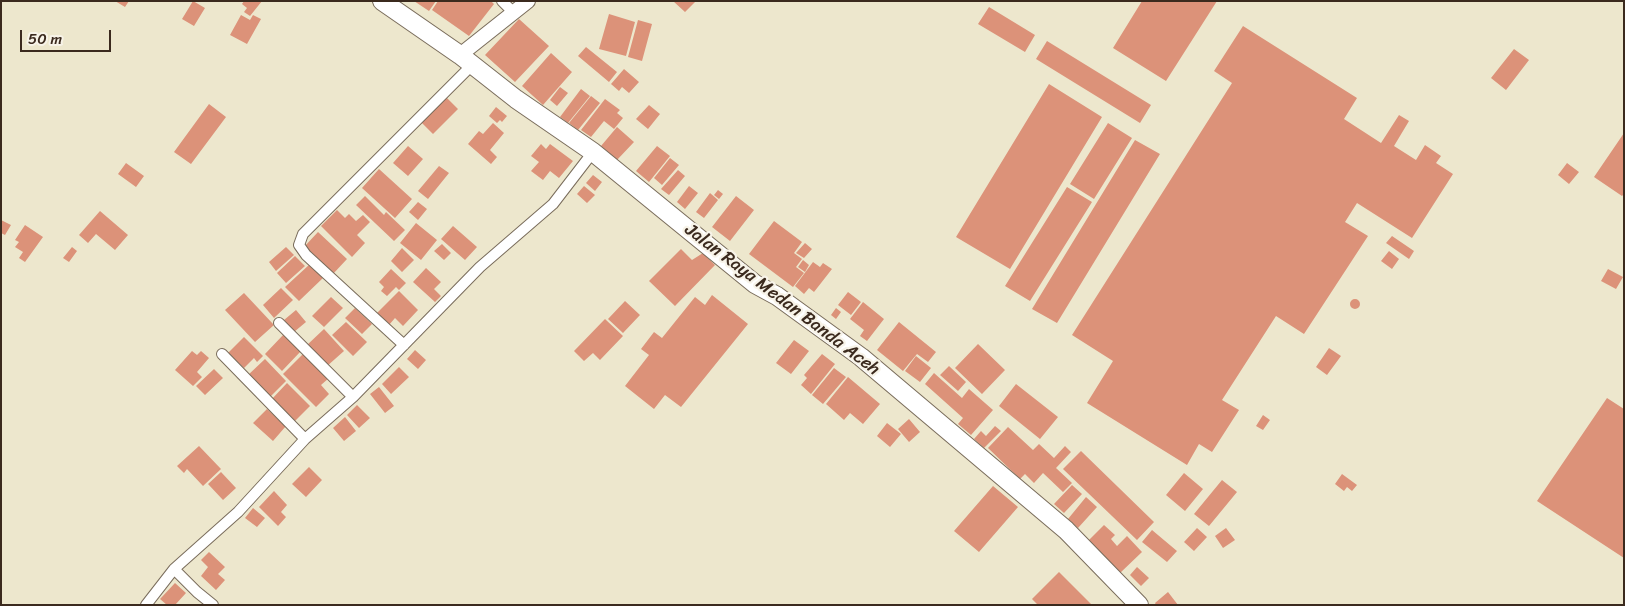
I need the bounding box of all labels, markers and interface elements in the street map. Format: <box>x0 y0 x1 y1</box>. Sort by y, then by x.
scale bar <box>22 20 114 52</box>
text: 50 m <box>28 26 62 52</box>
street label: Jalan Raya Medan Banda Aceh <box>680 220 884 380</box>

